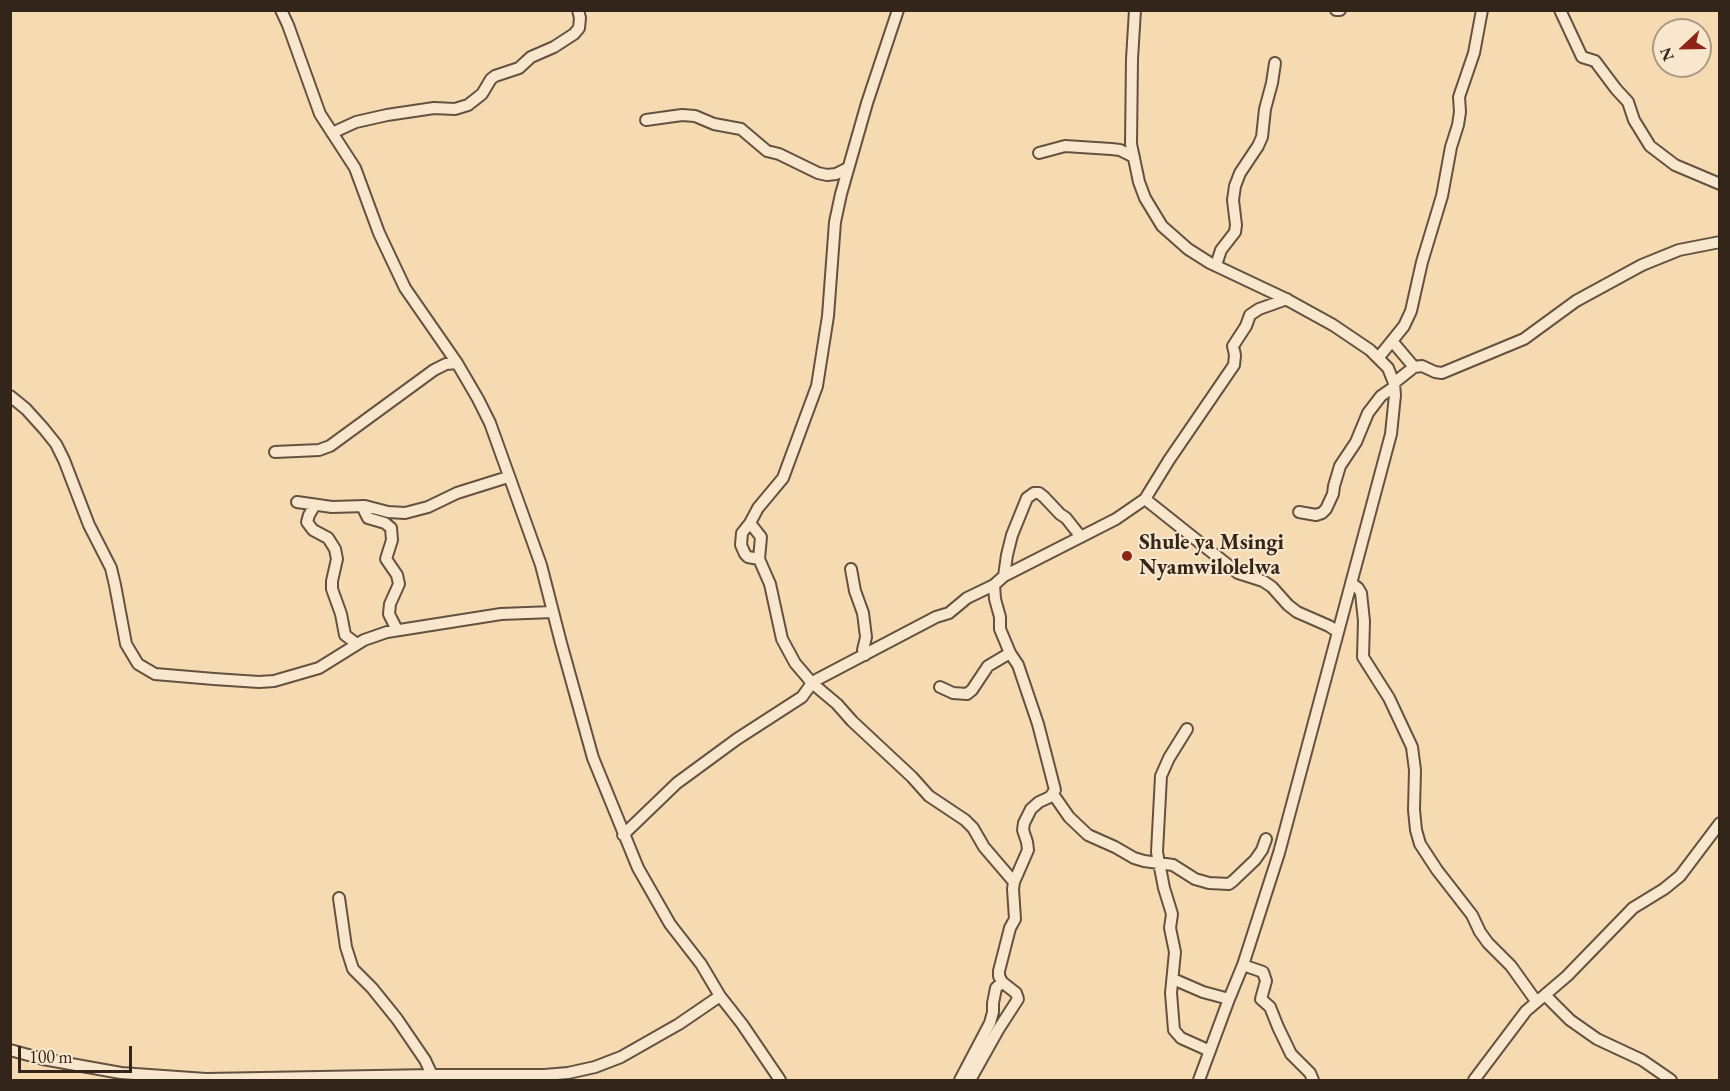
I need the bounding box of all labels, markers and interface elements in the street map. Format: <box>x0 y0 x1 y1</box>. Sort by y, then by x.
north arrow <box>1652 18 1712 78</box>
text: N <box>1655 44 1679 64</box>
place label: Shule ya Msingi Nyamwilolelwa <box>1139 530 1284 582</box>
marker: Shule ya Msingi Nyamwilolelwa <box>1120 549 1134 563</box>
scale bar <box>21 1034 135 1072</box>
text: 100 m <box>29 1045 73 1068</box>

